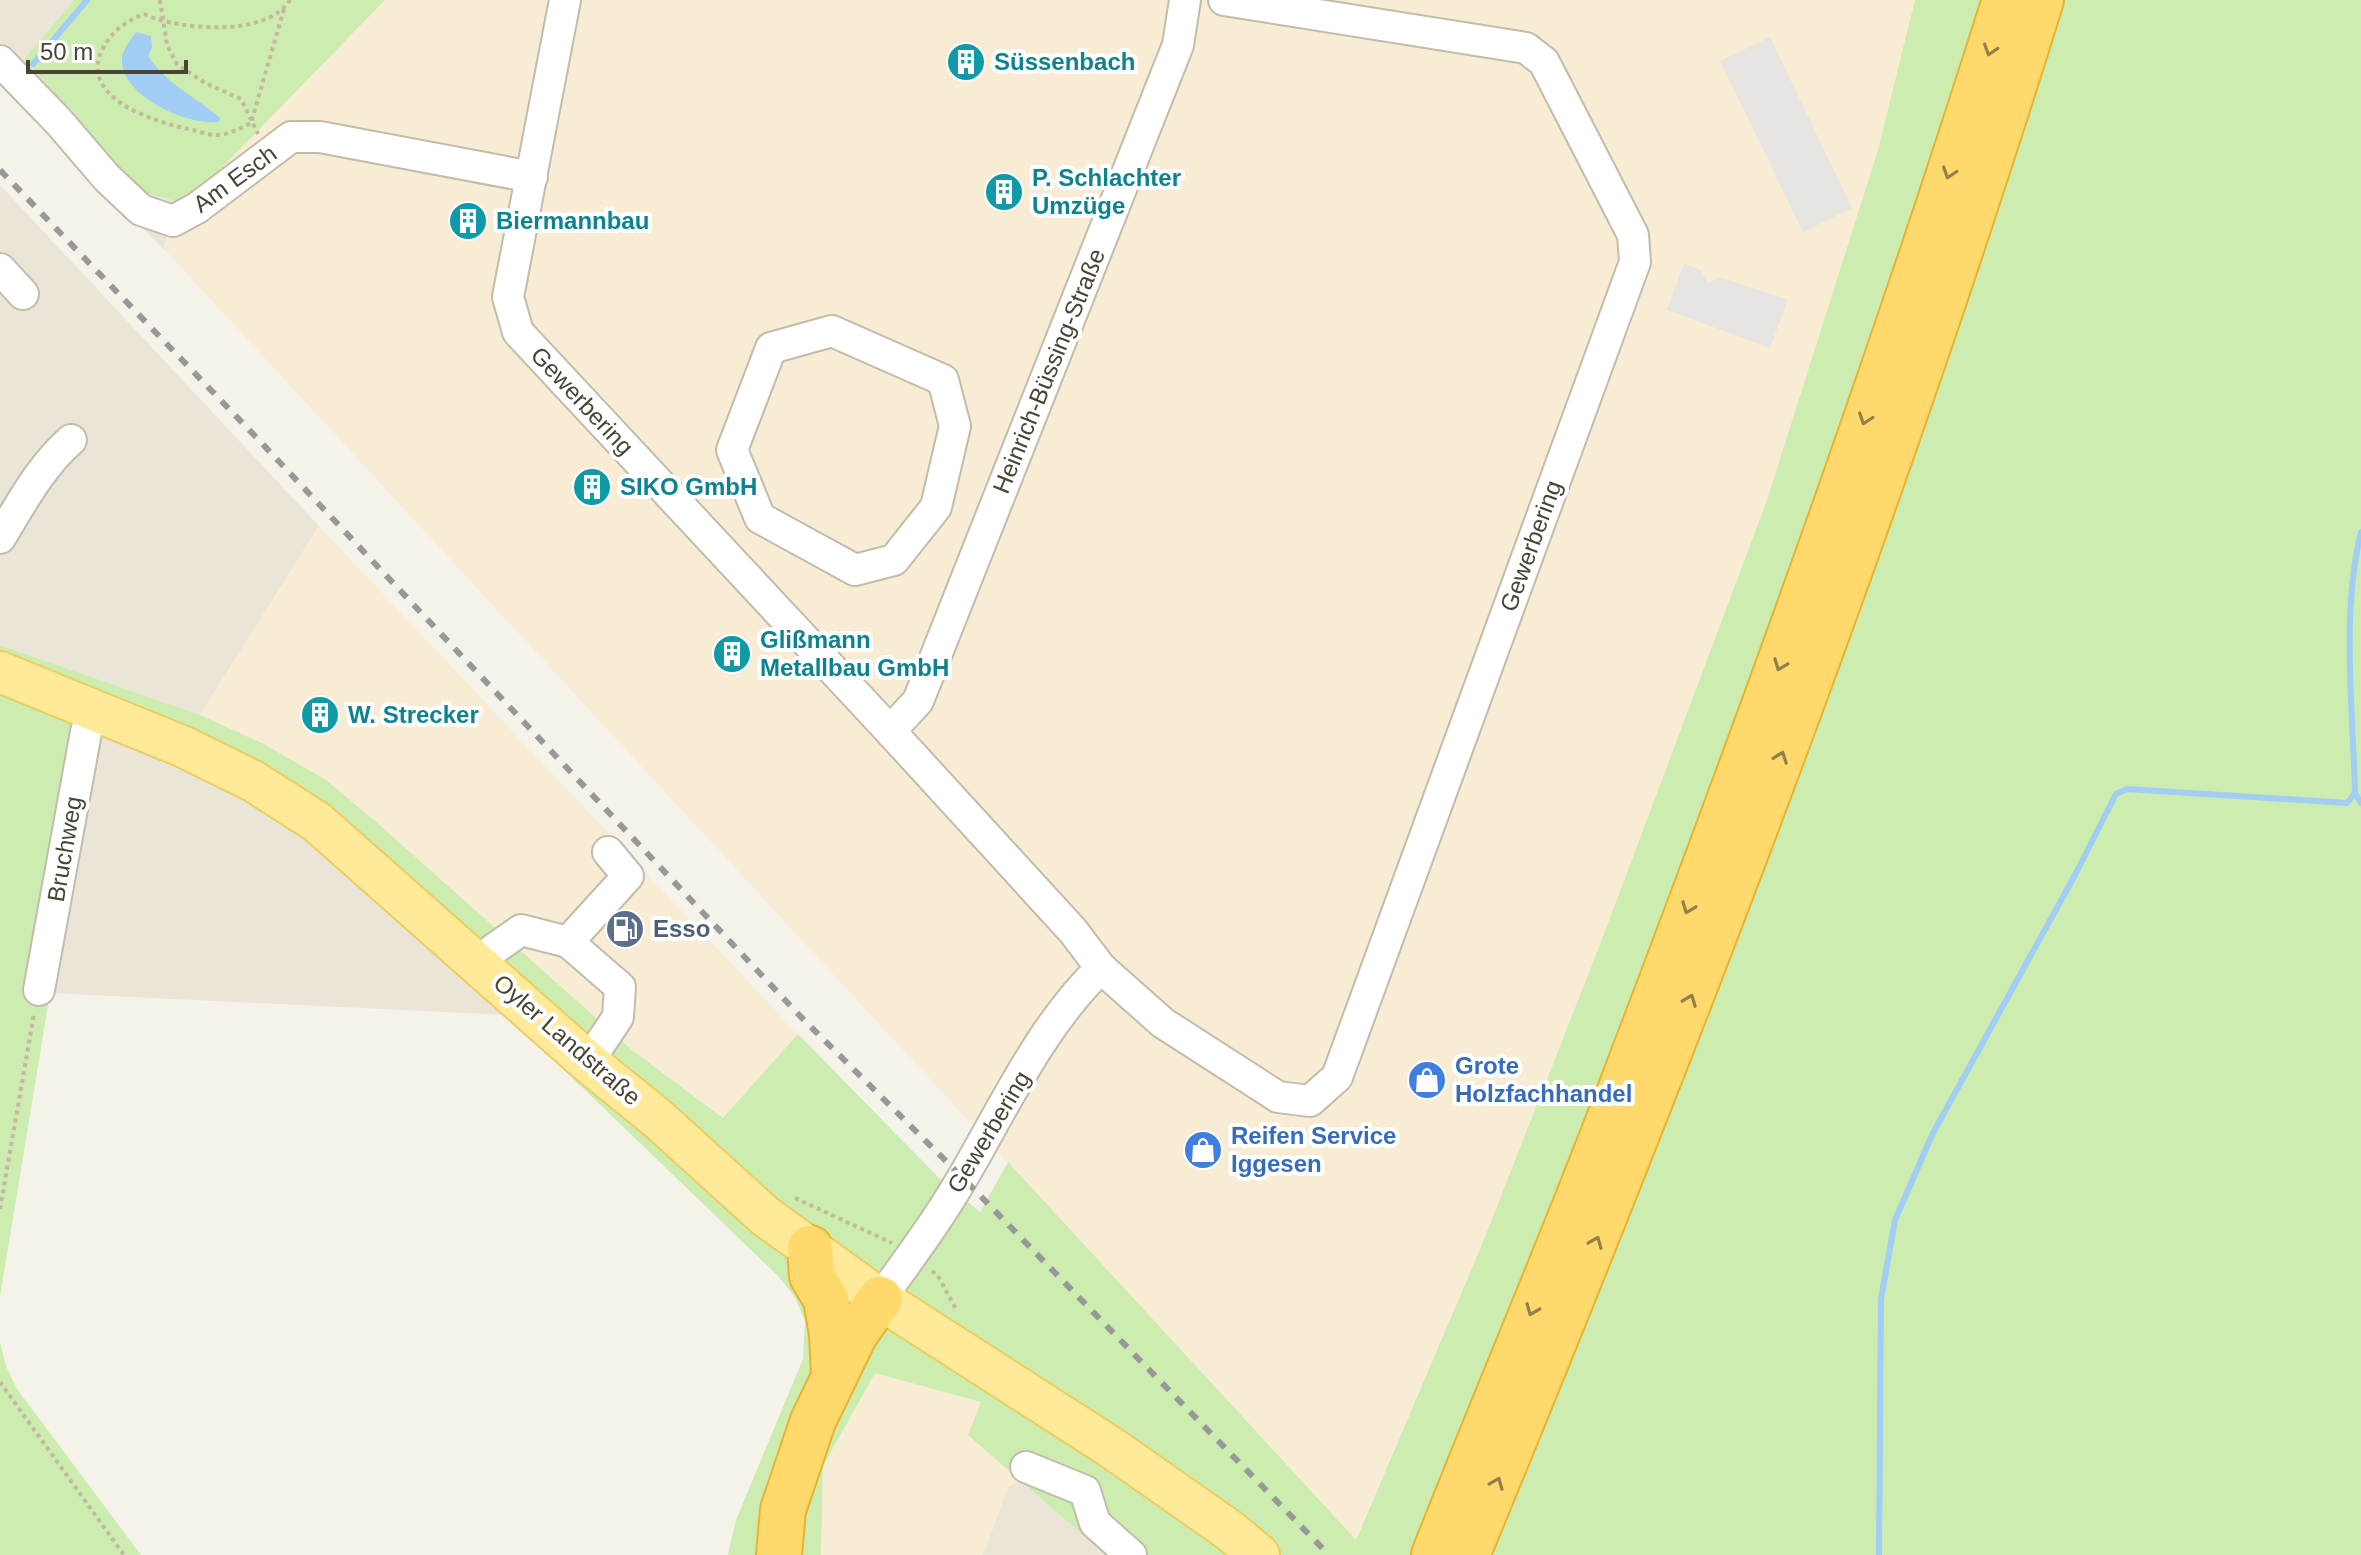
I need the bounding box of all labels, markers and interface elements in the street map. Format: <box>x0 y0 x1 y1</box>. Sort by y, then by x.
scale bar <box>28 24 186 74</box>
text: 50 m <box>40 38 93 65</box>
building icon: Süssenbach <box>945 41 987 83</box>
one-way arrow <box>1983 42 1999 56</box>
place label: Süssenbach <box>994 48 1135 75</box>
street label: Am Esch <box>188 139 281 218</box>
place label: P. Schlachter Umzüge <box>1032 164 1181 219</box>
one-way arrow <box>1942 166 1958 180</box>
building icon: P. Schlachter Umzüge <box>983 171 1025 213</box>
building icon: Biermannbau <box>447 200 489 242</box>
place label: Biermannbau <box>496 207 649 234</box>
street label: Heinrich-Büssing-Straße <box>987 245 1110 497</box>
street label: Gewerbering <box>526 341 639 460</box>
one-way arrow <box>1858 412 1874 426</box>
building icon: SIKO GmbH <box>571 466 613 508</box>
place label: SIKO GmbH <box>620 473 757 500</box>
street label: Gewerbering <box>1494 477 1567 615</box>
place label: Glißmann Metallbau GmbH <box>760 626 949 681</box>
building icon: Glißmann Metallbau GmbH <box>711 633 753 675</box>
one-way arrow <box>1773 657 1790 671</box>
building icon: W. Strecker <box>299 694 341 736</box>
place label: W. Strecker <box>348 701 479 728</box>
one-way arrow <box>1771 750 1788 764</box>
street label: Bruchweg <box>42 794 87 904</box>
one-way arrow <box>1681 901 1698 915</box>
fuel station icon: Esso <box>604 908 646 950</box>
place label: Esso <box>653 915 710 942</box>
street label: Oyler Landstraße <box>489 969 646 1111</box>
one-way arrow <box>1680 994 1697 1008</box>
place label: Grote Holzfachhandel <box>1455 1052 1632 1107</box>
shop icon: Grote Holzfachhandel <box>1406 1059 1448 1101</box>
street label: Gewerbering <box>942 1066 1036 1198</box>
place label: Reifen Service Iggesen <box>1231 1122 1396 1177</box>
shop icon: Reifen Service Iggesen <box>1182 1129 1224 1171</box>
one-way arrow <box>1586 1236 1603 1250</box>
one-way arrow <box>1525 1302 1542 1316</box>
one-way arrow <box>1487 1477 1503 1491</box>

